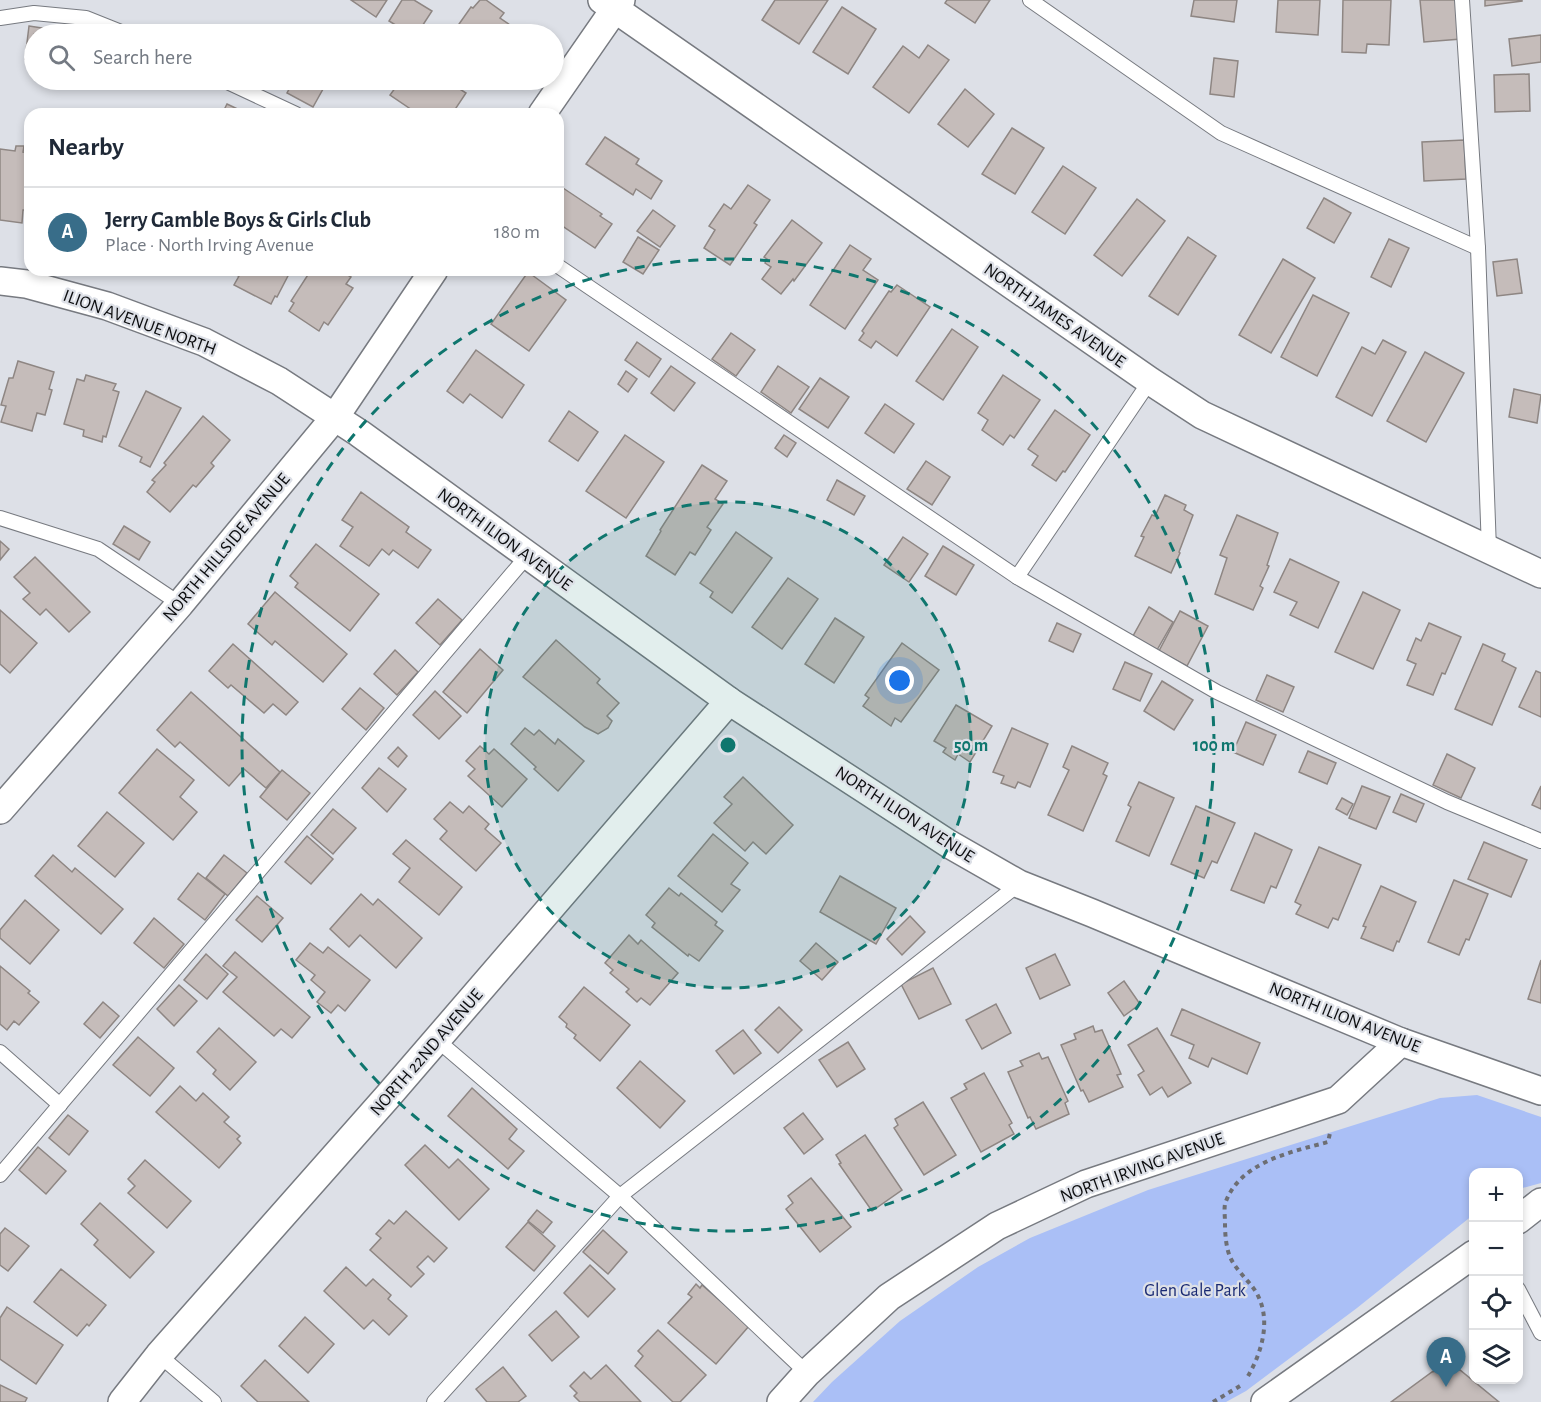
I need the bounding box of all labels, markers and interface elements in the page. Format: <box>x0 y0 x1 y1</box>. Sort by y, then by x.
search box <box>24 24 564 90</box>
icon: search <box>45 41 78 74</box>
text: Search here <box>93 46 192 68</box>
text: Nearby <box>48 134 124 160</box>
text: Jerry Gamble Boys & Girls Club <box>105 209 371 231</box>
text: A <box>62 222 74 242</box>
text: 180 m <box>494 222 540 242</box>
text: Place · North Irving Avenue <box>105 235 314 255</box>
street label: NORTH JAMES AVENUE <box>980 260 1129 372</box>
street label: ILION AVENUE NORTH <box>61 287 219 359</box>
street label: NORTH HILLSIDE AVENUE <box>160 470 294 625</box>
street label: NORTH ILION AVENUE <box>434 485 575 595</box>
your location <box>885 666 914 695</box>
centre of rings <box>718 735 738 755</box>
text: 50 m <box>954 737 988 755</box>
text: 100 m <box>1193 737 1235 755</box>
street label: NORTH ILION AVENUE <box>832 763 977 867</box>
street label: NORTH ILION AVENUE <box>1266 979 1423 1057</box>
street label: NORTH 22ND AVENUE <box>367 986 487 1119</box>
street label: NORTH IRVING AVENUE <box>1058 1130 1227 1206</box>
map controls <box>1469 1168 1523 1384</box>
button: + <box>1469 1168 1523 1222</box>
button: − <box>1469 1222 1523 1276</box>
button: locate <box>1469 1276 1523 1330</box>
park label: Glen Gale Park <box>1144 1282 1246 1300</box>
button: layers <box>1469 1330 1523 1384</box>
pin: A <box>1426 1338 1466 1387</box>

